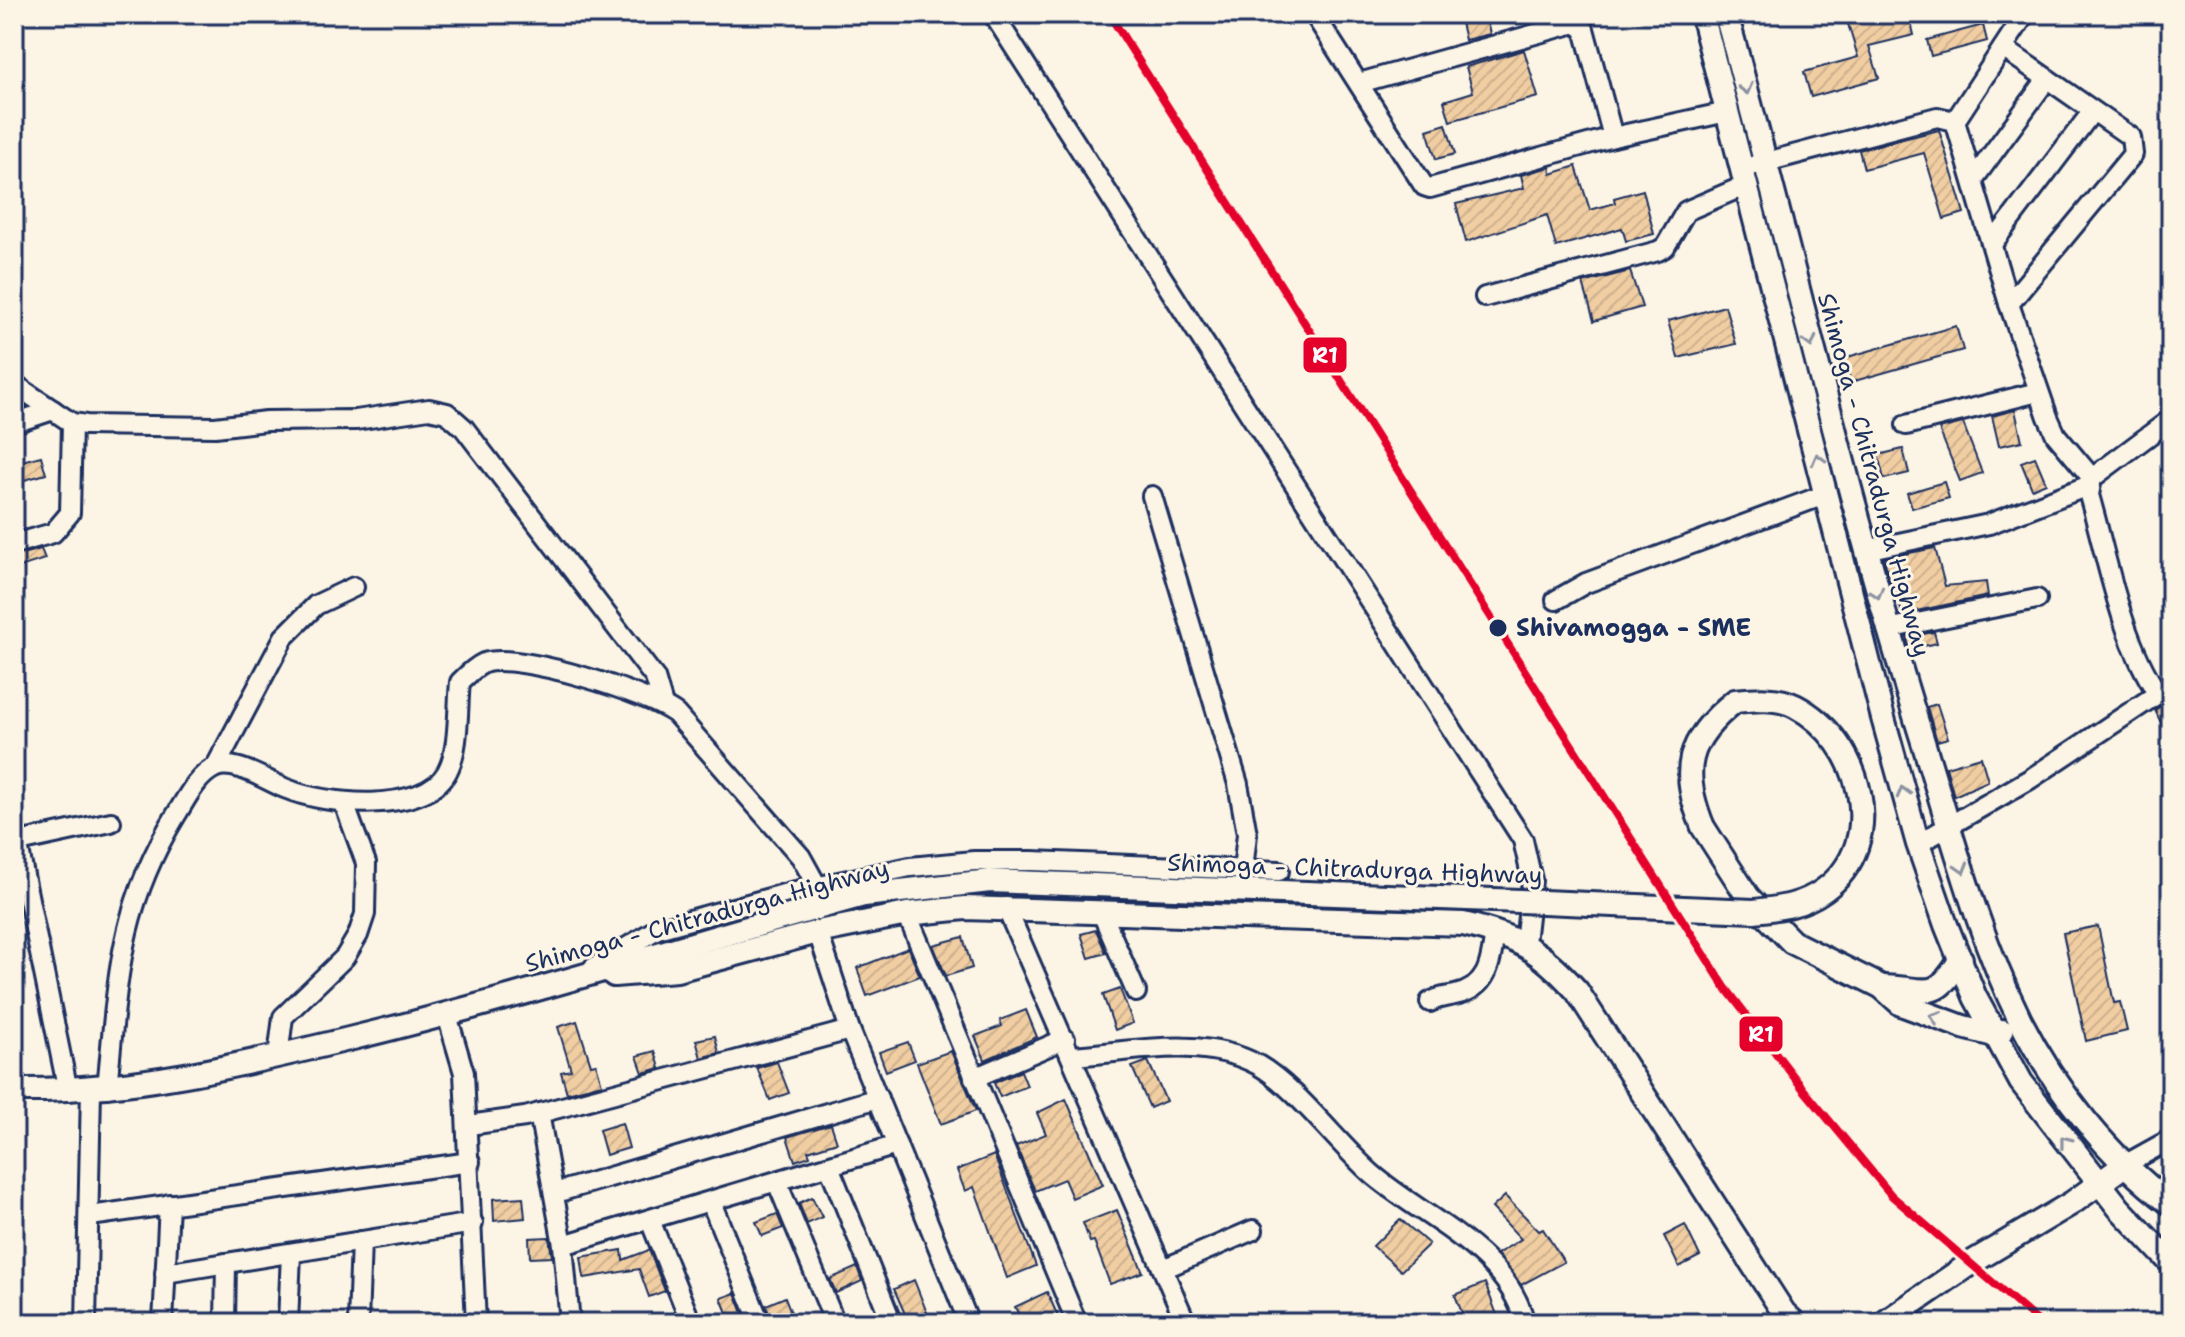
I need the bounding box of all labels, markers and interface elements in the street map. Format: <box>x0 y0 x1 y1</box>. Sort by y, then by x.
one-way arrow <box>1737 82 1754 96</box>
street label: Shimoga - Chitradurga Highway <box>1810 290 1938 660</box>
one-way arrow <box>1800 334 1817 348</box>
line badge: R1 <box>1302 336 1348 374</box>
text: R1 <box>1312 341 1338 370</box>
one-way arrow <box>1810 452 1827 466</box>
one-way arrow <box>1868 585 1884 599</box>
place label: Shivamogga - SME <box>1516 612 1751 644</box>
marker: Shivamogga - SME <box>1487 617 1509 639</box>
one-way arrow <box>1896 785 1913 799</box>
street label: Shimoga - Chitradurga Highway <box>1167 846 1543 892</box>
street label: Shimoga - Chitradurga Highway <box>522 852 892 980</box>
one-way arrow <box>1953 861 1969 874</box>
one-way arrow <box>1929 1010 1943 1027</box>
line badge: R1 <box>1738 1015 1784 1053</box>
text: R1 <box>1748 1020 1774 1049</box>
one-way arrow <box>2060 1135 2074 1150</box>

